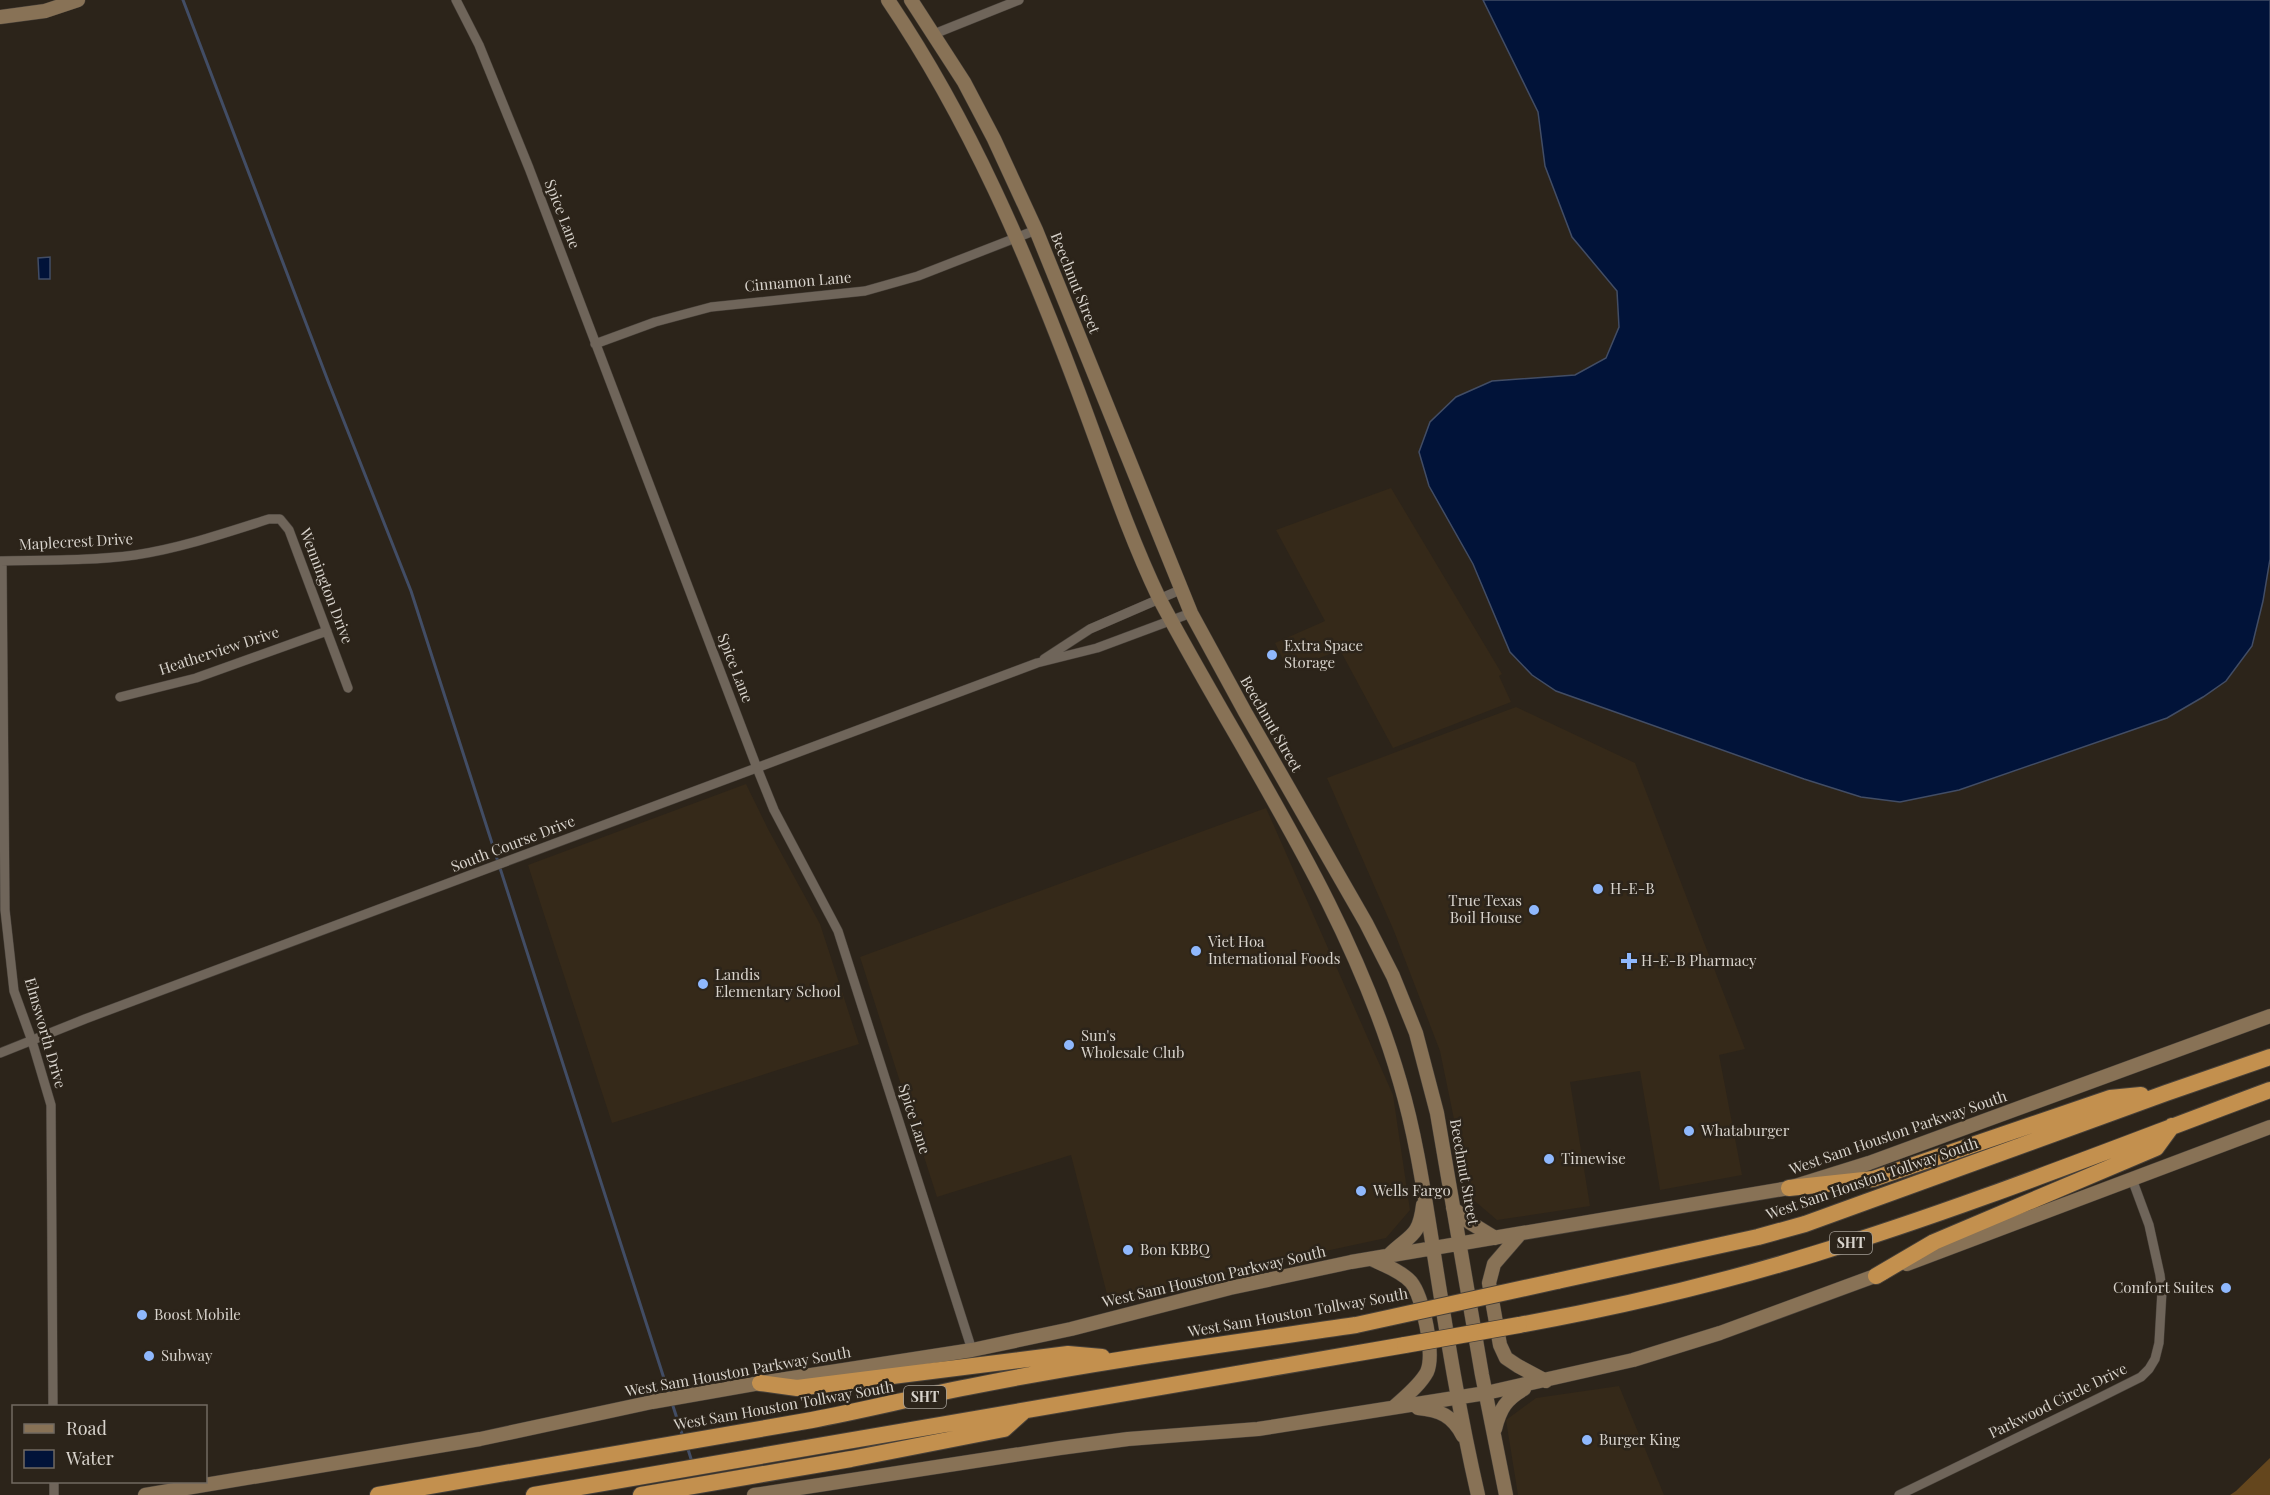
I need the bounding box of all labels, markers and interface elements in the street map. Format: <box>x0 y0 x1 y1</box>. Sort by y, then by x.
street label: Spice Lane <box>541 176 585 251</box>
street label: Beechnut Street <box>1047 229 1106 337</box>
street label: Cinnamon Lane <box>744 266 852 296</box>
street label: Wennington Drive <box>295 524 358 646</box>
street label: Maplecrest Drive <box>18 528 134 554</box>
street label: Heatherview Drive <box>156 621 281 679</box>
street label: Spice Lane <box>714 630 758 705</box>
place label: Extra Space Storage <box>1284 635 1363 672</box>
marker: Extra Space Storage <box>1265 648 1279 662</box>
street label: Beechnut Street <box>1236 672 1308 776</box>
street label: South Course Drive <box>448 810 578 876</box>
place label: H-E-B <box>1610 878 1655 898</box>
marker: H-E-B <box>1591 882 1605 896</box>
place label: True Texas Boil House <box>1448 890 1522 927</box>
marker: True Texas Boil House <box>1527 903 1541 917</box>
place label: Viet Hoa International Foods <box>1207 931 1340 968</box>
marker: Viet Hoa International Foods <box>1189 944 1203 958</box>
place label: H-E-B Pharmacy <box>1641 950 1757 970</box>
marker: H-E-B Pharmacy <box>1622 954 1636 968</box>
place label: Landis Elementary School <box>715 964 841 1001</box>
street label: Elmsworth Drive <box>21 975 71 1090</box>
marker: Landis Elementary School <box>696 977 710 991</box>
place label: Sun's Wholesale Club <box>1080 1025 1185 1062</box>
marker: Sun's Wholesale Club <box>1062 1038 1076 1052</box>
street label: Spice Lane <box>894 1081 936 1156</box>
street label: West Sam Houston Parkway South <box>1785 1085 2009 1179</box>
street label: Beechnut Street <box>1446 1117 1484 1227</box>
place label: Whataburger <box>1700 1120 1790 1140</box>
marker: Whataburger <box>1682 1124 1696 1138</box>
street label: West Sam Houston Tollway South <box>1762 1132 1981 1224</box>
place label: Timewise <box>1561 1148 1626 1168</box>
marker: Timewise <box>1542 1152 1556 1166</box>
place label: Wells Fargo <box>1372 1180 1451 1200</box>
marker: Wells Fargo <box>1354 1184 1368 1198</box>
road number: SHT <box>1830 1232 1872 1254</box>
place label: Bon KBBQ <box>1140 1239 1211 1259</box>
street label: West Sam Houston Parkway South <box>1099 1240 1328 1312</box>
marker: Bon KBBQ <box>1121 1243 1135 1257</box>
place label: Comfort Suites <box>2113 1277 2214 1297</box>
marker: Comfort Suites <box>2219 1281 2233 1295</box>
street label: West Sam Houston Tollway South <box>1185 1283 1410 1341</box>
place label: Boost Mobile <box>154 1304 241 1324</box>
marker: Boost Mobile <box>135 1308 149 1322</box>
street label: West Sam Houston Parkway South <box>622 1341 852 1401</box>
place label: Subway <box>161 1345 213 1365</box>
marker: Subway <box>142 1349 156 1363</box>
street label: Parkwood Circle Drive <box>1985 1358 2130 1442</box>
street label: West Sam Houston Tollway South <box>671 1376 896 1434</box>
road number: SHT <box>904 1386 946 1408</box>
legend <box>12 1405 207 1483</box>
text: Road <box>66 1416 107 1440</box>
place label: Burger King <box>1599 1429 1680 1449</box>
marker: Burger King <box>1580 1433 1594 1447</box>
text: Water <box>65 1446 114 1470</box>

